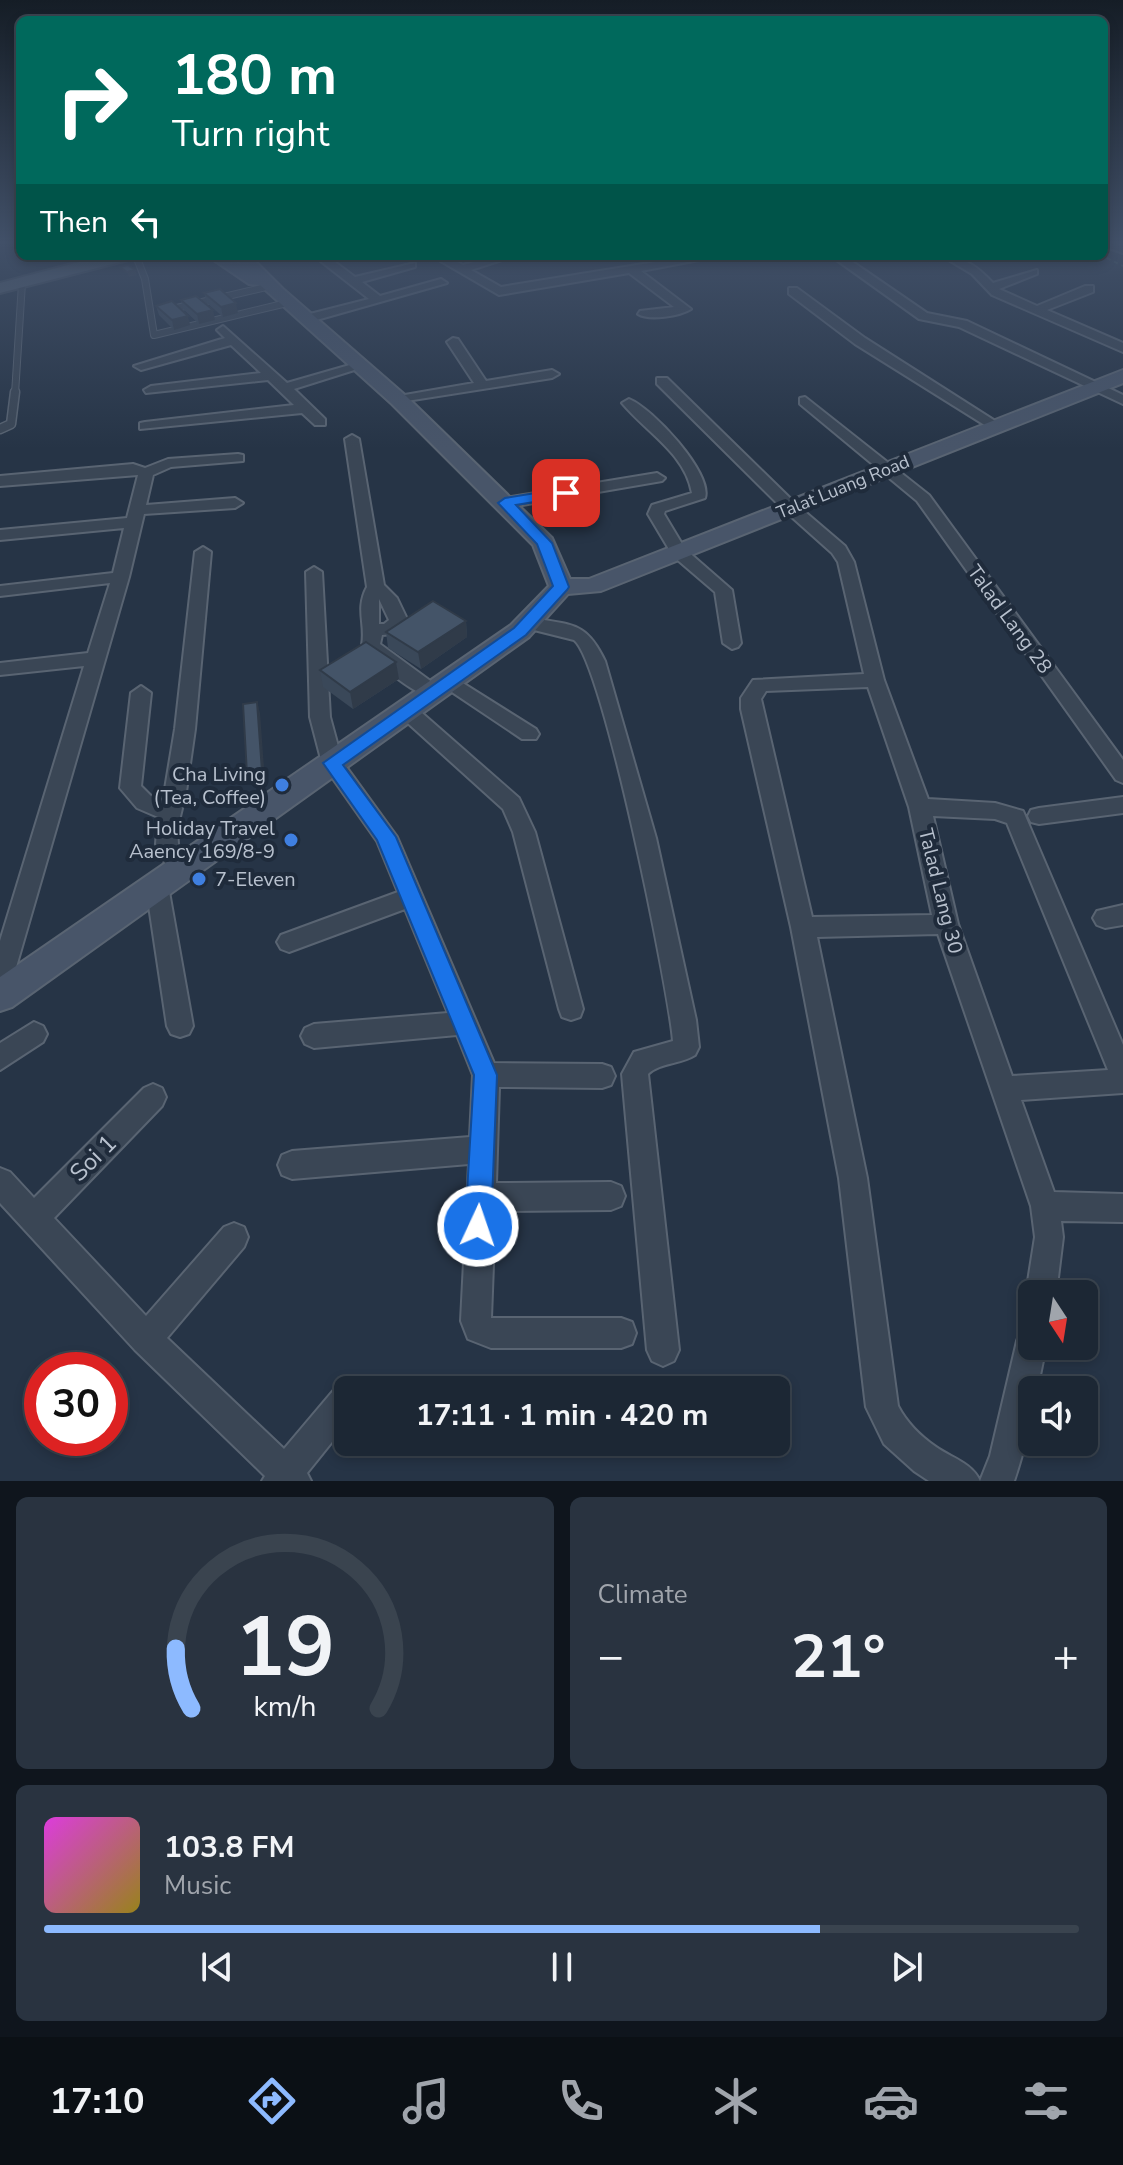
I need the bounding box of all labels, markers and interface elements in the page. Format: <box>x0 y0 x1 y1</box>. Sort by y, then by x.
text: 180 m <box>172 37 337 114</box>
icon: right <box>40 48 144 152</box>
text: Turn right <box>172 110 329 159</box>
icon: left <box>124 200 168 244</box>
text: Then <box>40 202 108 243</box>
street label: Talat Luang Road <box>773 449 913 525</box>
pin <box>532 459 600 527</box>
icon: arrive <box>544 471 588 515</box>
street label: Talad Lang 28 <box>961 560 1058 679</box>
place label: Cha Living (Tea, Coffee) <box>153 761 266 811</box>
marker: Cha Living (Tea, Coffee) <box>273 776 291 794</box>
place label: Holiday Travel Aaency 169/8-9 <box>129 815 275 865</box>
street label: Talad Lang 30 <box>912 826 969 957</box>
marker: Holiday Travel Aaency 169/8-9 <box>282 831 300 849</box>
place label: 7-Eleven <box>215 866 296 893</box>
marker: 7-Eleven <box>190 870 208 888</box>
street label: Soi 1 <box>63 1128 123 1188</box>
position arrow <box>436 1184 520 1268</box>
north arrow <box>1018 1280 1098 1360</box>
map controls <box>1018 1280 1098 1456</box>
speed limit sign: 30 <box>24 1352 128 1456</box>
button: sound <box>1018 1376 1098 1456</box>
text: 17:11 · 1 min · 420 m <box>416 1395 708 1436</box>
text: Climate <box>598 1577 688 1612</box>
text: 19 <box>235 1591 335 1704</box>
text: 21° <box>791 1616 886 1698</box>
text: − <box>598 1627 624 1687</box>
text: + <box>1053 1627 1079 1687</box>
text: km/h <box>253 1687 316 1726</box>
text: 103.8 FM <box>164 1827 294 1868</box>
text: Music <box>164 1868 231 1903</box>
icon: previous <box>195 1945 239 1989</box>
icon: pause <box>540 1945 584 1989</box>
icon: next <box>885 1945 929 1989</box>
icon: directions <box>244 2073 300 2129</box>
icon: music <box>398 2073 454 2129</box>
icon: phone <box>553 2073 609 2129</box>
icon: climate <box>708 2073 764 2129</box>
icon: car <box>863 2073 919 2129</box>
icon: filters <box>1018 2073 1074 2129</box>
text: 17:10 <box>49 2077 145 2126</box>

